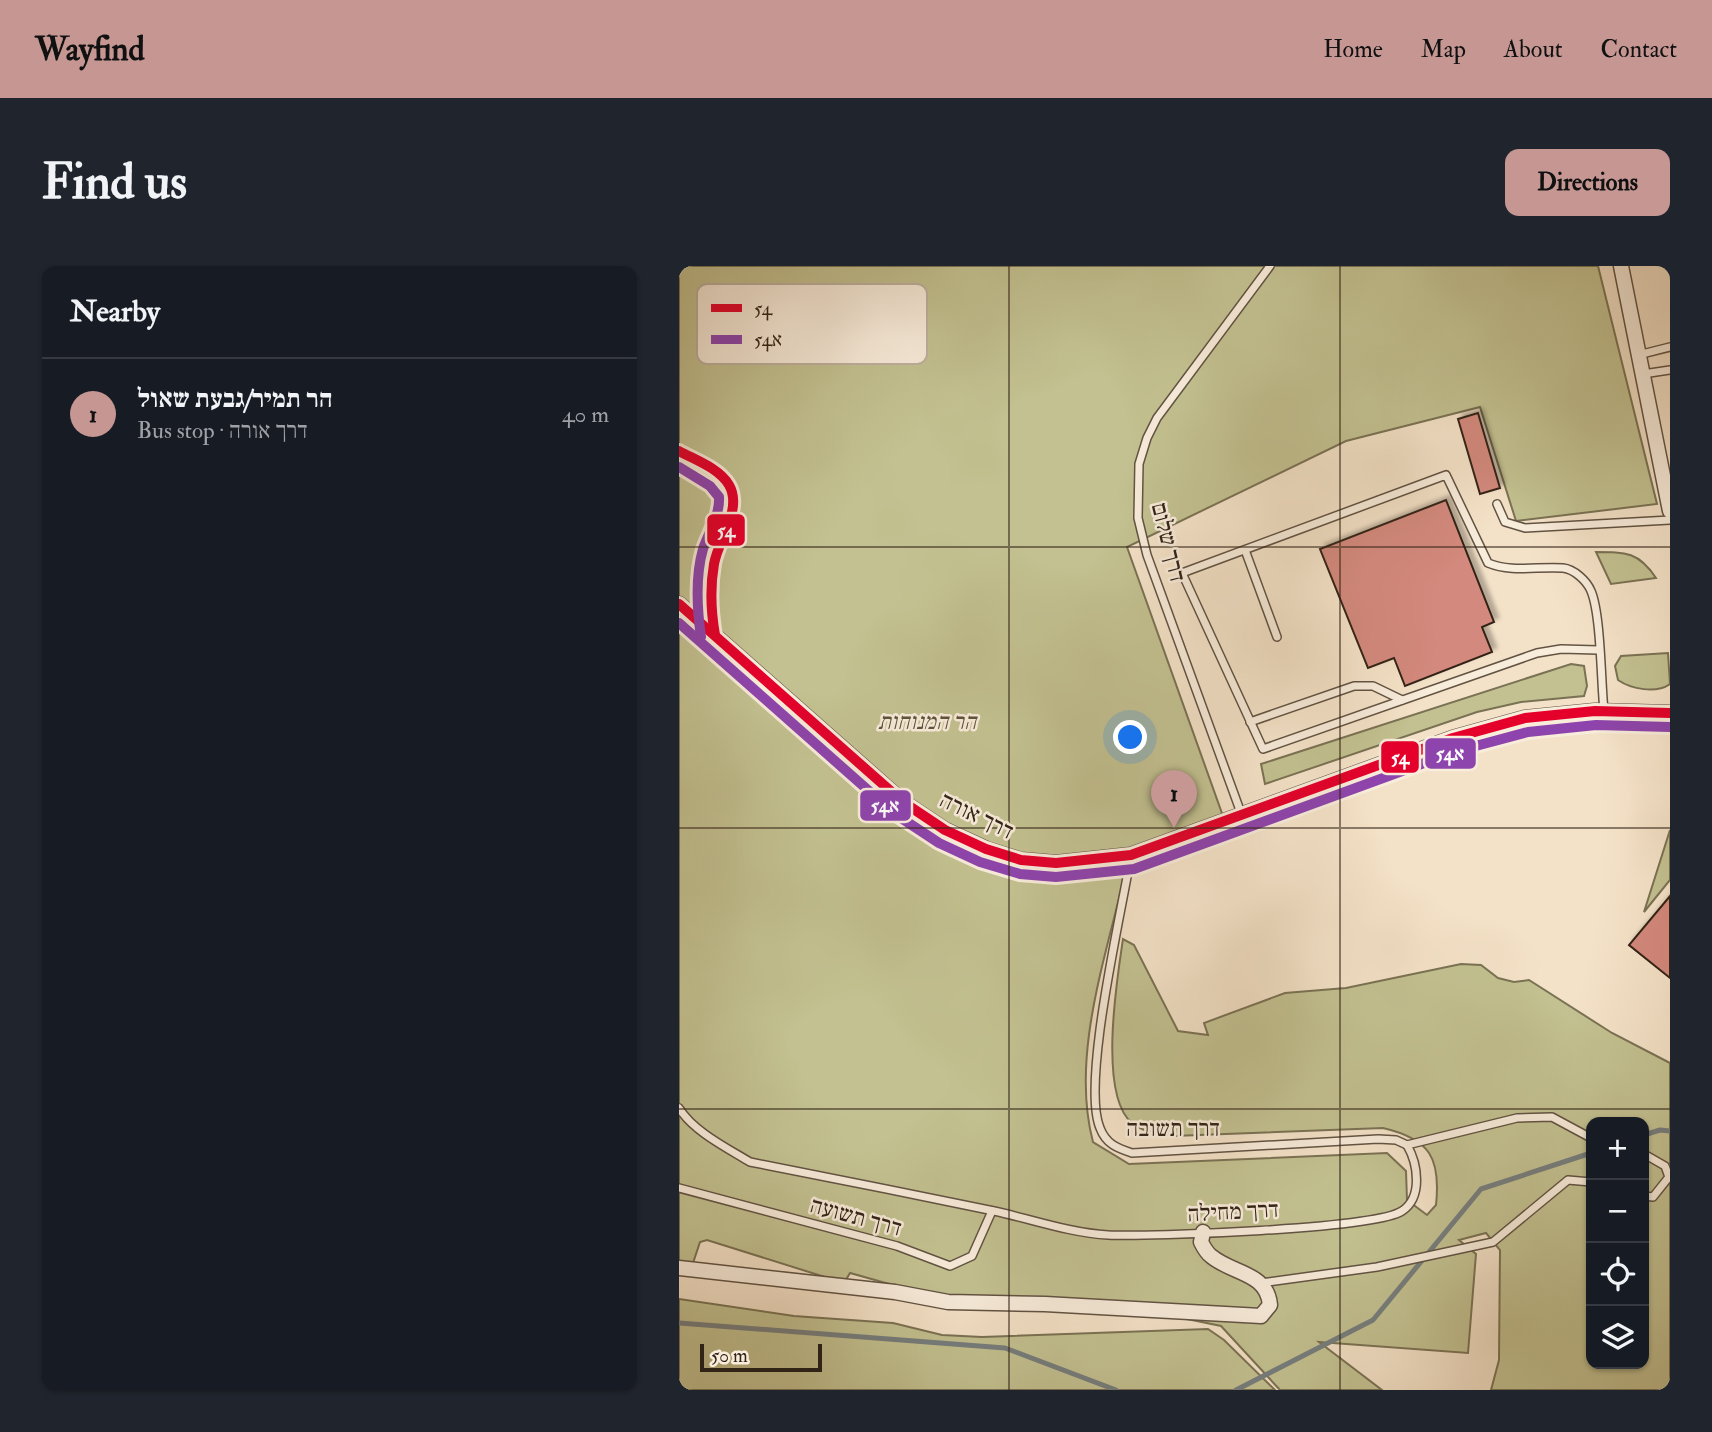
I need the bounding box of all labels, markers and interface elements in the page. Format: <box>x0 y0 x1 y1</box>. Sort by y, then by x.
text: Wayfind <box>35 29 145 70</box>
text: Home <box>1323 34 1383 65</box>
text: Map <box>1421 34 1466 65</box>
text: About <box>1504 34 1563 65</box>
text: Contact <box>1601 34 1677 65</box>
button: Directions <box>1505 149 1670 216</box>
text: Find us <box>42 152 187 213</box>
legend <box>697 284 927 364</box>
text: Nearby <box>70 293 160 330</box>
text: 54 <box>754 297 773 321</box>
text: 54א <box>754 328 782 352</box>
text: הר תמיר/גבעת שאול <box>137 383 333 415</box>
text: 1 <box>89 400 97 429</box>
text: 40 m <box>562 400 609 429</box>
text: Bus stop · דרך אורה <box>137 416 308 445</box>
street label: דרך שלום <box>1145 499 1192 585</box>
line badge: 54 <box>706 513 746 547</box>
text: 54 <box>717 519 737 543</box>
park label: הר המנוחות <box>878 707 978 736</box>
your location <box>1113 720 1147 754</box>
line badge: 54א <box>1424 737 1477 770</box>
line badge: 54 <box>1380 740 1420 774</box>
text: 54א <box>1436 742 1464 766</box>
text: 54 <box>1391 746 1411 770</box>
pin: 1 <box>1151 770 1197 828</box>
street label: דרך אורה <box>935 785 1019 846</box>
line badge: 54א <box>859 789 912 822</box>
text: 54א <box>871 794 899 818</box>
street label: דרך תשובה <box>1126 1114 1220 1143</box>
map controls <box>1586 1117 1649 1369</box>
button: + <box>1586 1117 1649 1180</box>
button: − <box>1586 1180 1649 1243</box>
street label: דרך תשועה <box>807 1190 905 1243</box>
street label: דרך מחילה <box>1187 1195 1280 1228</box>
button: locate <box>1586 1243 1649 1306</box>
button: layers <box>1586 1306 1649 1369</box>
scale bar <box>700 1341 823 1373</box>
text: 50 m <box>711 1344 748 1368</box>

